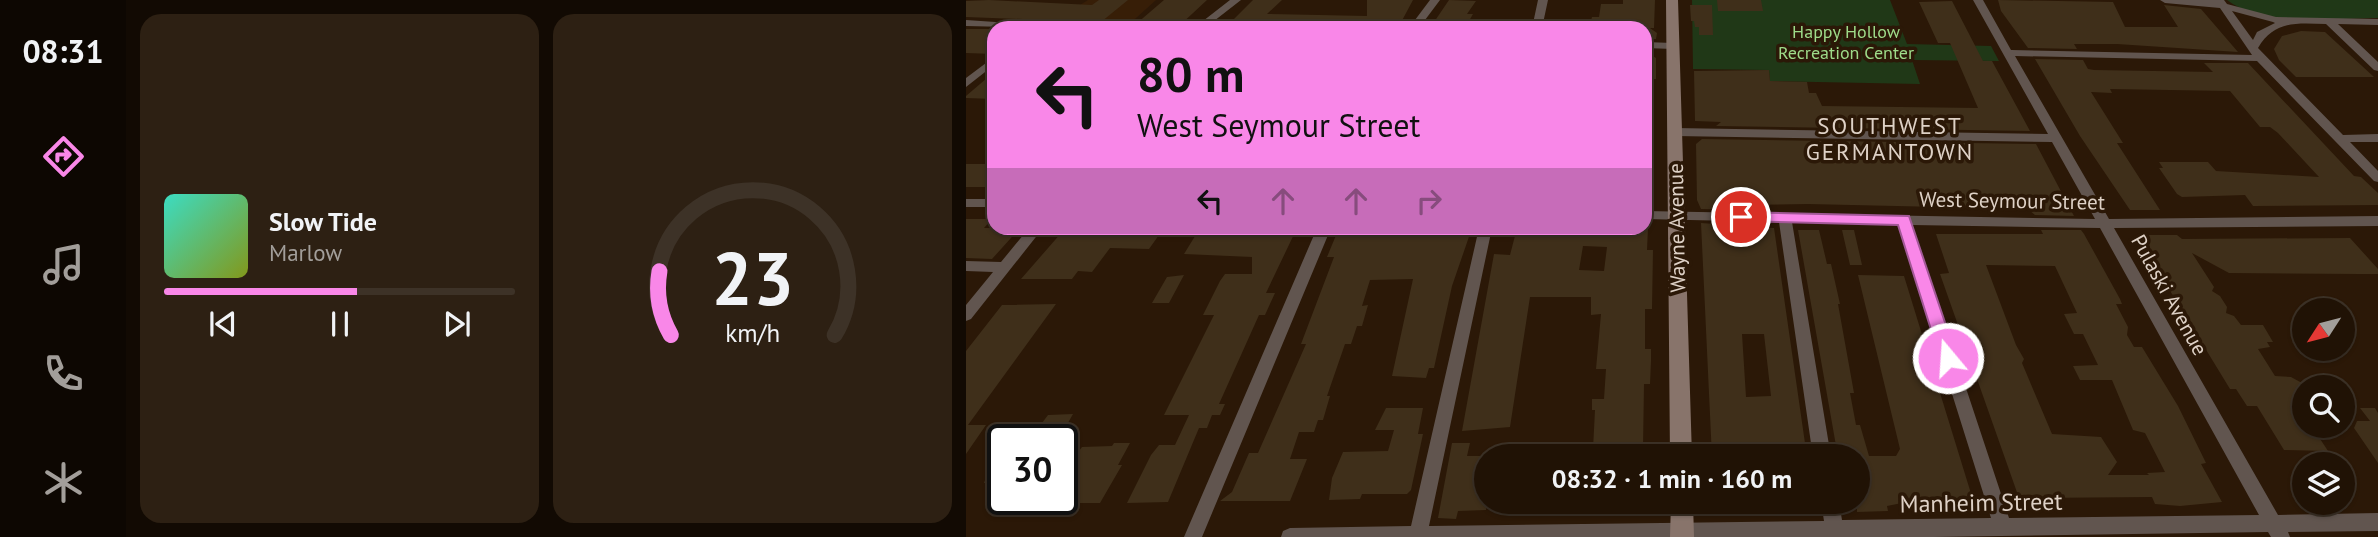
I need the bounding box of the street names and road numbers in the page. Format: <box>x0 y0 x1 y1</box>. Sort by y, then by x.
street label: Wayne Avenue <box>1662 163 1691 293</box>
street label: West Seymour Street <box>1919 185 2105 216</box>
street label: Pulaski Avenue <box>2125 230 2214 360</box>
street label: Manheim Street <box>1899 486 2063 519</box>

